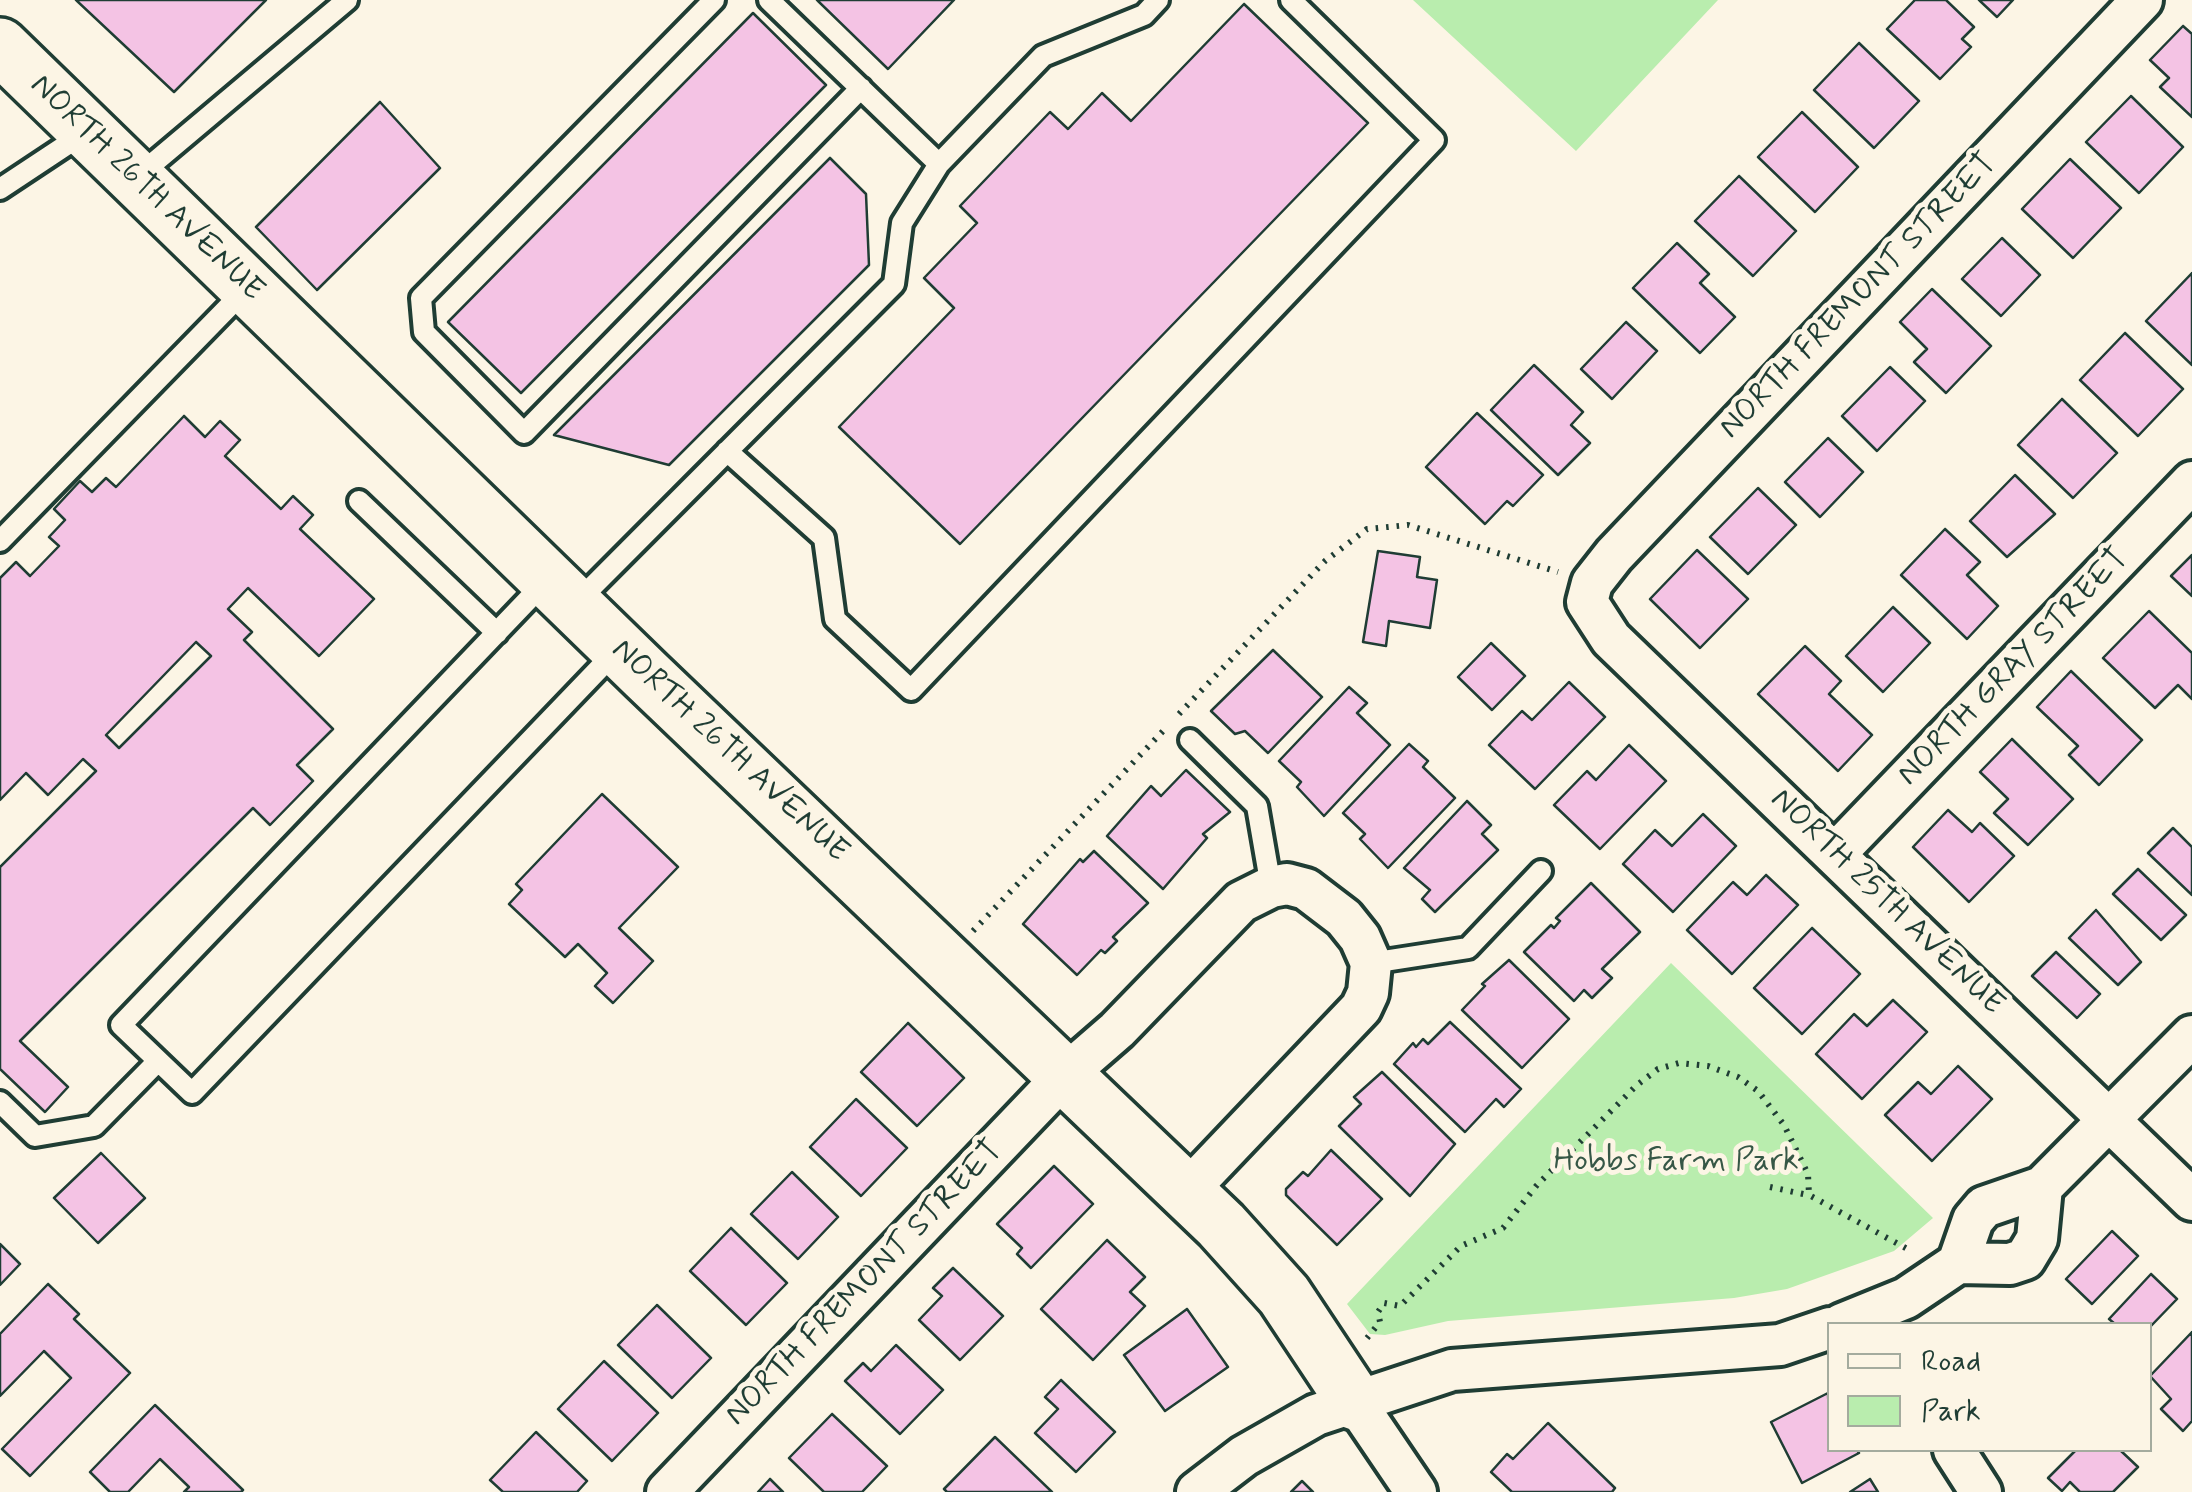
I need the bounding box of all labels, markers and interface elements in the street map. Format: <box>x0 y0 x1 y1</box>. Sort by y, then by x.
street label: NORTH 26TH AVENUE <box>21 67 271 311</box>
street label: NORTH FREMONT STREET <box>1712 146 2006 448</box>
street label: NORTH GRAY STREET <box>1890 541 2138 795</box>
street label: NORTH 26TH AVENUE <box>602 632 856 872</box>
street label: NORTH 25TH AVENUE <box>1761 782 2011 1024</box>
street label: NORTH FREMONT STREET <box>718 1133 1012 1435</box>
park label: Hobbs Farm Park <box>1553 1143 1799 1181</box>
legend <box>1827 1322 2152 1452</box>
text: Road <box>1921 1342 1981 1381</box>
text: Park <box>1921 1392 1981 1431</box>

